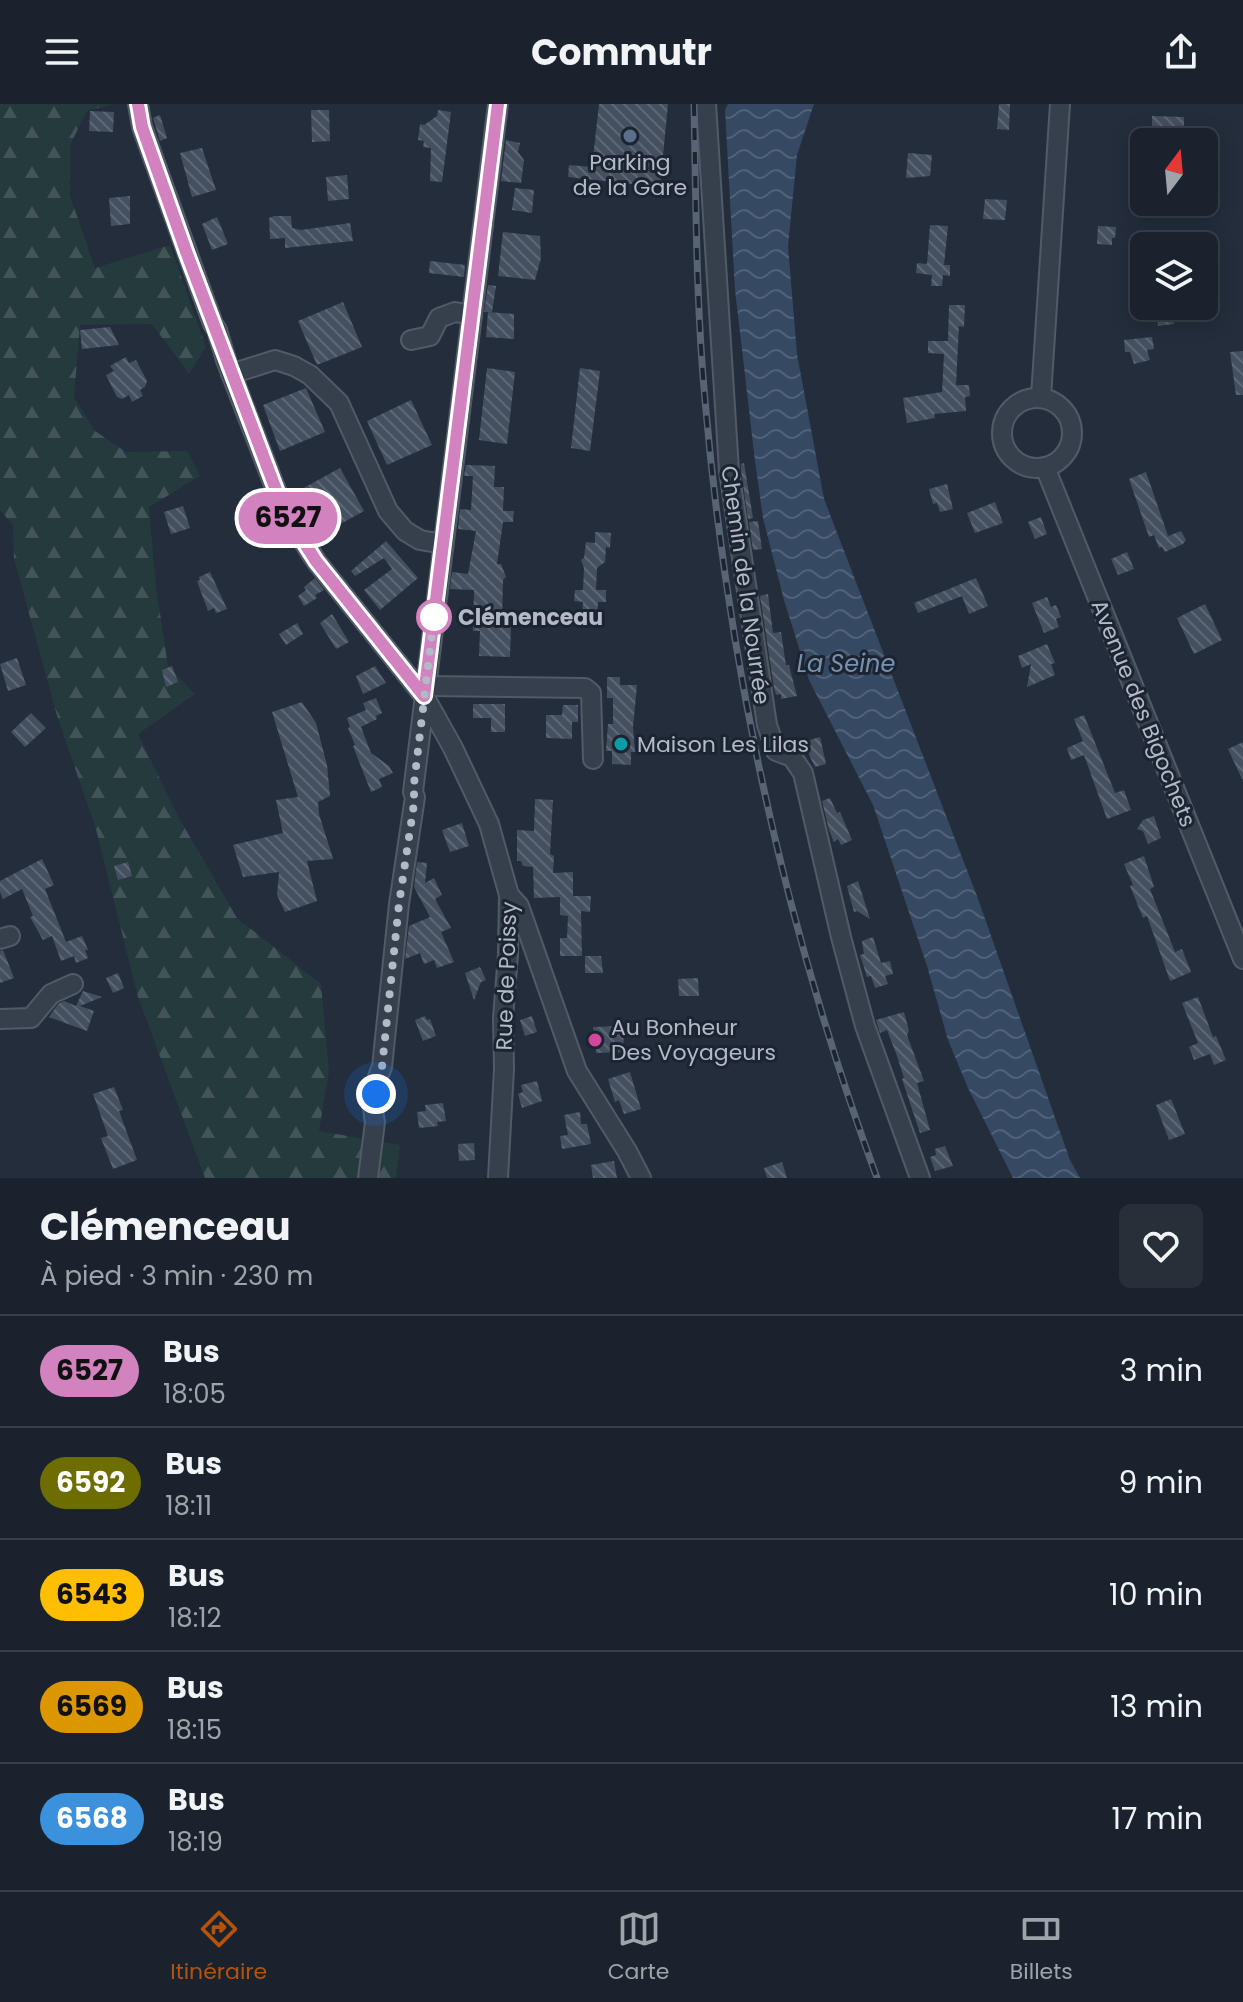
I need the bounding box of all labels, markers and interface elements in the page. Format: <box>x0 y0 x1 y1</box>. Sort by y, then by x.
text: Commutr <box>531 27 712 78</box>
icon: menu <box>40 30 84 74</box>
icon: share <box>1159 30 1203 74</box>
marker: Parking de la Gare <box>621 127 639 145</box>
north arrow <box>1130 128 1218 216</box>
map controls <box>1130 128 1218 320</box>
place label: Parking de la Gare <box>573 147 687 203</box>
button: layers <box>1130 232 1218 320</box>
street label: Chemin de la Nourrée <box>713 464 778 706</box>
line badge: 6527 <box>232 492 344 544</box>
text: 6527 <box>254 498 322 537</box>
street label: Avenue des Bigochets <box>1084 595 1203 832</box>
marker: Clémenceau <box>417 600 451 634</box>
place label: Clémenceau <box>458 602 603 633</box>
water label: La Seine <box>797 647 895 680</box>
place label: Maison Les Lilas <box>637 729 809 760</box>
marker: Maison Les Lilas <box>612 735 630 753</box>
street label: Rue de Poissy <box>488 900 525 1051</box>
place label: Au Bonheur Des Voyageurs <box>611 1012 776 1068</box>
marker: Au Bonheur Des Voyageurs <box>586 1031 604 1049</box>
your location <box>356 1074 396 1114</box>
text: Clémenceau <box>40 1200 291 1253</box>
button: heart <box>1119 1204 1203 1288</box>
text: À pied · 3 min · 230 m <box>40 1258 313 1294</box>
text: Bus <box>163 1330 220 1373</box>
text: 3 min <box>1120 1349 1203 1392</box>
text: 6527 <box>56 1351 123 1390</box>
text: 18:05 <box>163 1376 226 1412</box>
text: Bus <box>165 1442 222 1485</box>
text: 9 min <box>1119 1461 1203 1504</box>
text: 6592 <box>56 1463 125 1502</box>
text: 18:11 <box>165 1488 212 1524</box>
text: Bus <box>168 1554 225 1597</box>
text: 10 min <box>1109 1573 1203 1616</box>
text: 6543 <box>56 1575 128 1614</box>
text: 18:12 <box>168 1600 221 1636</box>
text: Bus <box>167 1666 224 1709</box>
text: 13 min <box>1110 1685 1203 1728</box>
text: 6569 <box>56 1687 127 1726</box>
text: 18:15 <box>167 1712 222 1748</box>
text: Bus <box>168 1778 225 1821</box>
text: 17 min <box>1112 1797 1203 1840</box>
text: 6568 <box>56 1799 128 1838</box>
text: 18:19 <box>168 1824 223 1860</box>
tab: Itinéraire <box>170 1907 267 1988</box>
tab: Carte <box>608 1907 669 1988</box>
tab: Billets <box>1010 1907 1073 1988</box>

